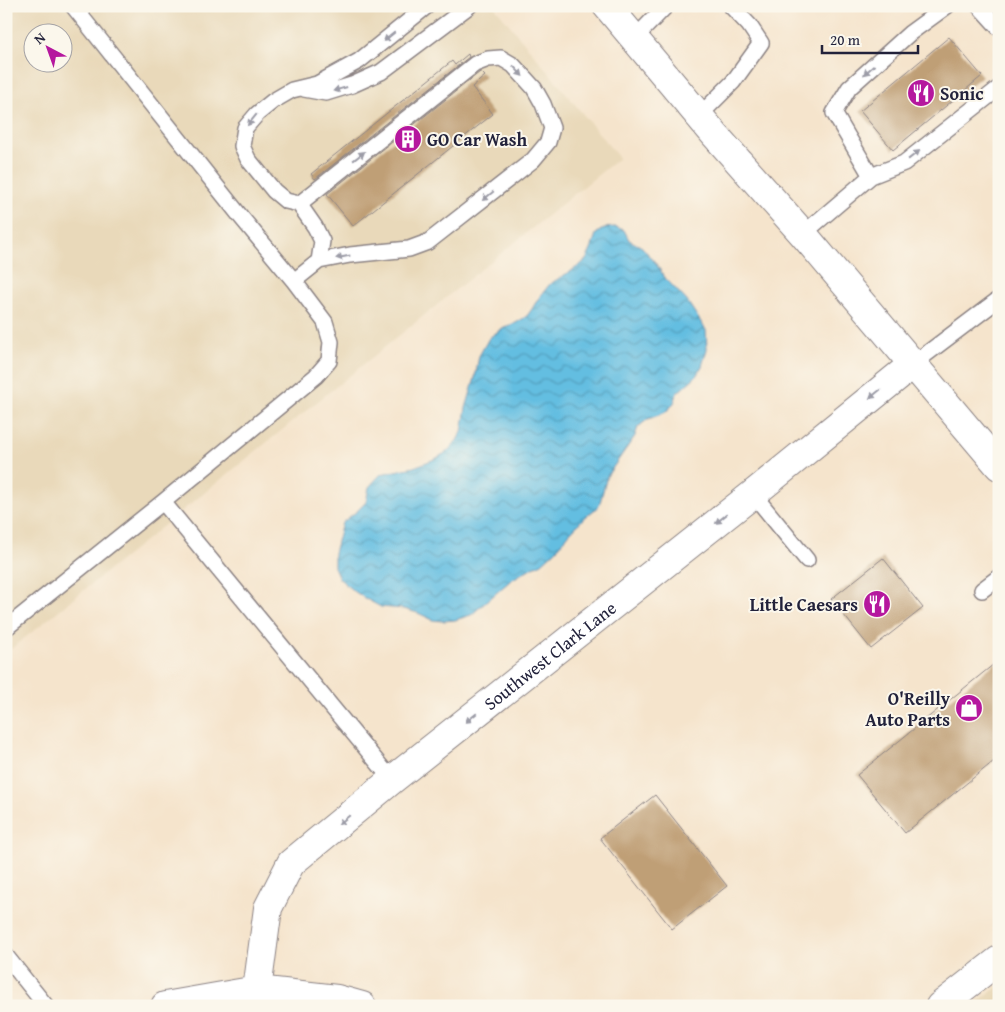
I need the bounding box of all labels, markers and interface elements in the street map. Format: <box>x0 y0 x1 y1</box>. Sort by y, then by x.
north arrow <box>22 22 72 72</box>
scale bar <box>822 22 919 54</box>
text: N <box>29 27 50 49</box>
text: 20 m <box>830 29 861 50</box>
one-way arrow <box>383 32 396 43</box>
one-way arrow <box>513 64 524 77</box>
one-way arrow <box>863 64 875 76</box>
restaurant icon: Sonic <box>906 78 936 108</box>
place label: Sonic <box>940 80 984 107</box>
one-way arrow <box>333 85 348 93</box>
one-way arrow <box>246 114 257 127</box>
building icon: GO Car Wash <box>393 124 423 154</box>
place label: GO Car Wash <box>427 126 527 153</box>
one-way arrow <box>907 149 920 160</box>
one-way arrow <box>353 151 366 162</box>
one-way arrow <box>481 190 494 201</box>
one-way arrow <box>334 253 350 261</box>
one-way arrow <box>869 389 882 400</box>
one-way arrow <box>715 513 728 524</box>
restaurant icon: Little Caesars <box>862 589 892 619</box>
place label: Little Caesars <box>750 591 858 618</box>
street label: Southwest Clark Lane <box>478 594 622 716</box>
place label: O'Reilly Auto Parts <box>865 685 951 733</box>
shop icon: O'Reilly Auto Parts <box>954 693 984 723</box>
one-way arrow <box>465 713 478 724</box>
one-way arrow <box>338 814 351 825</box>

